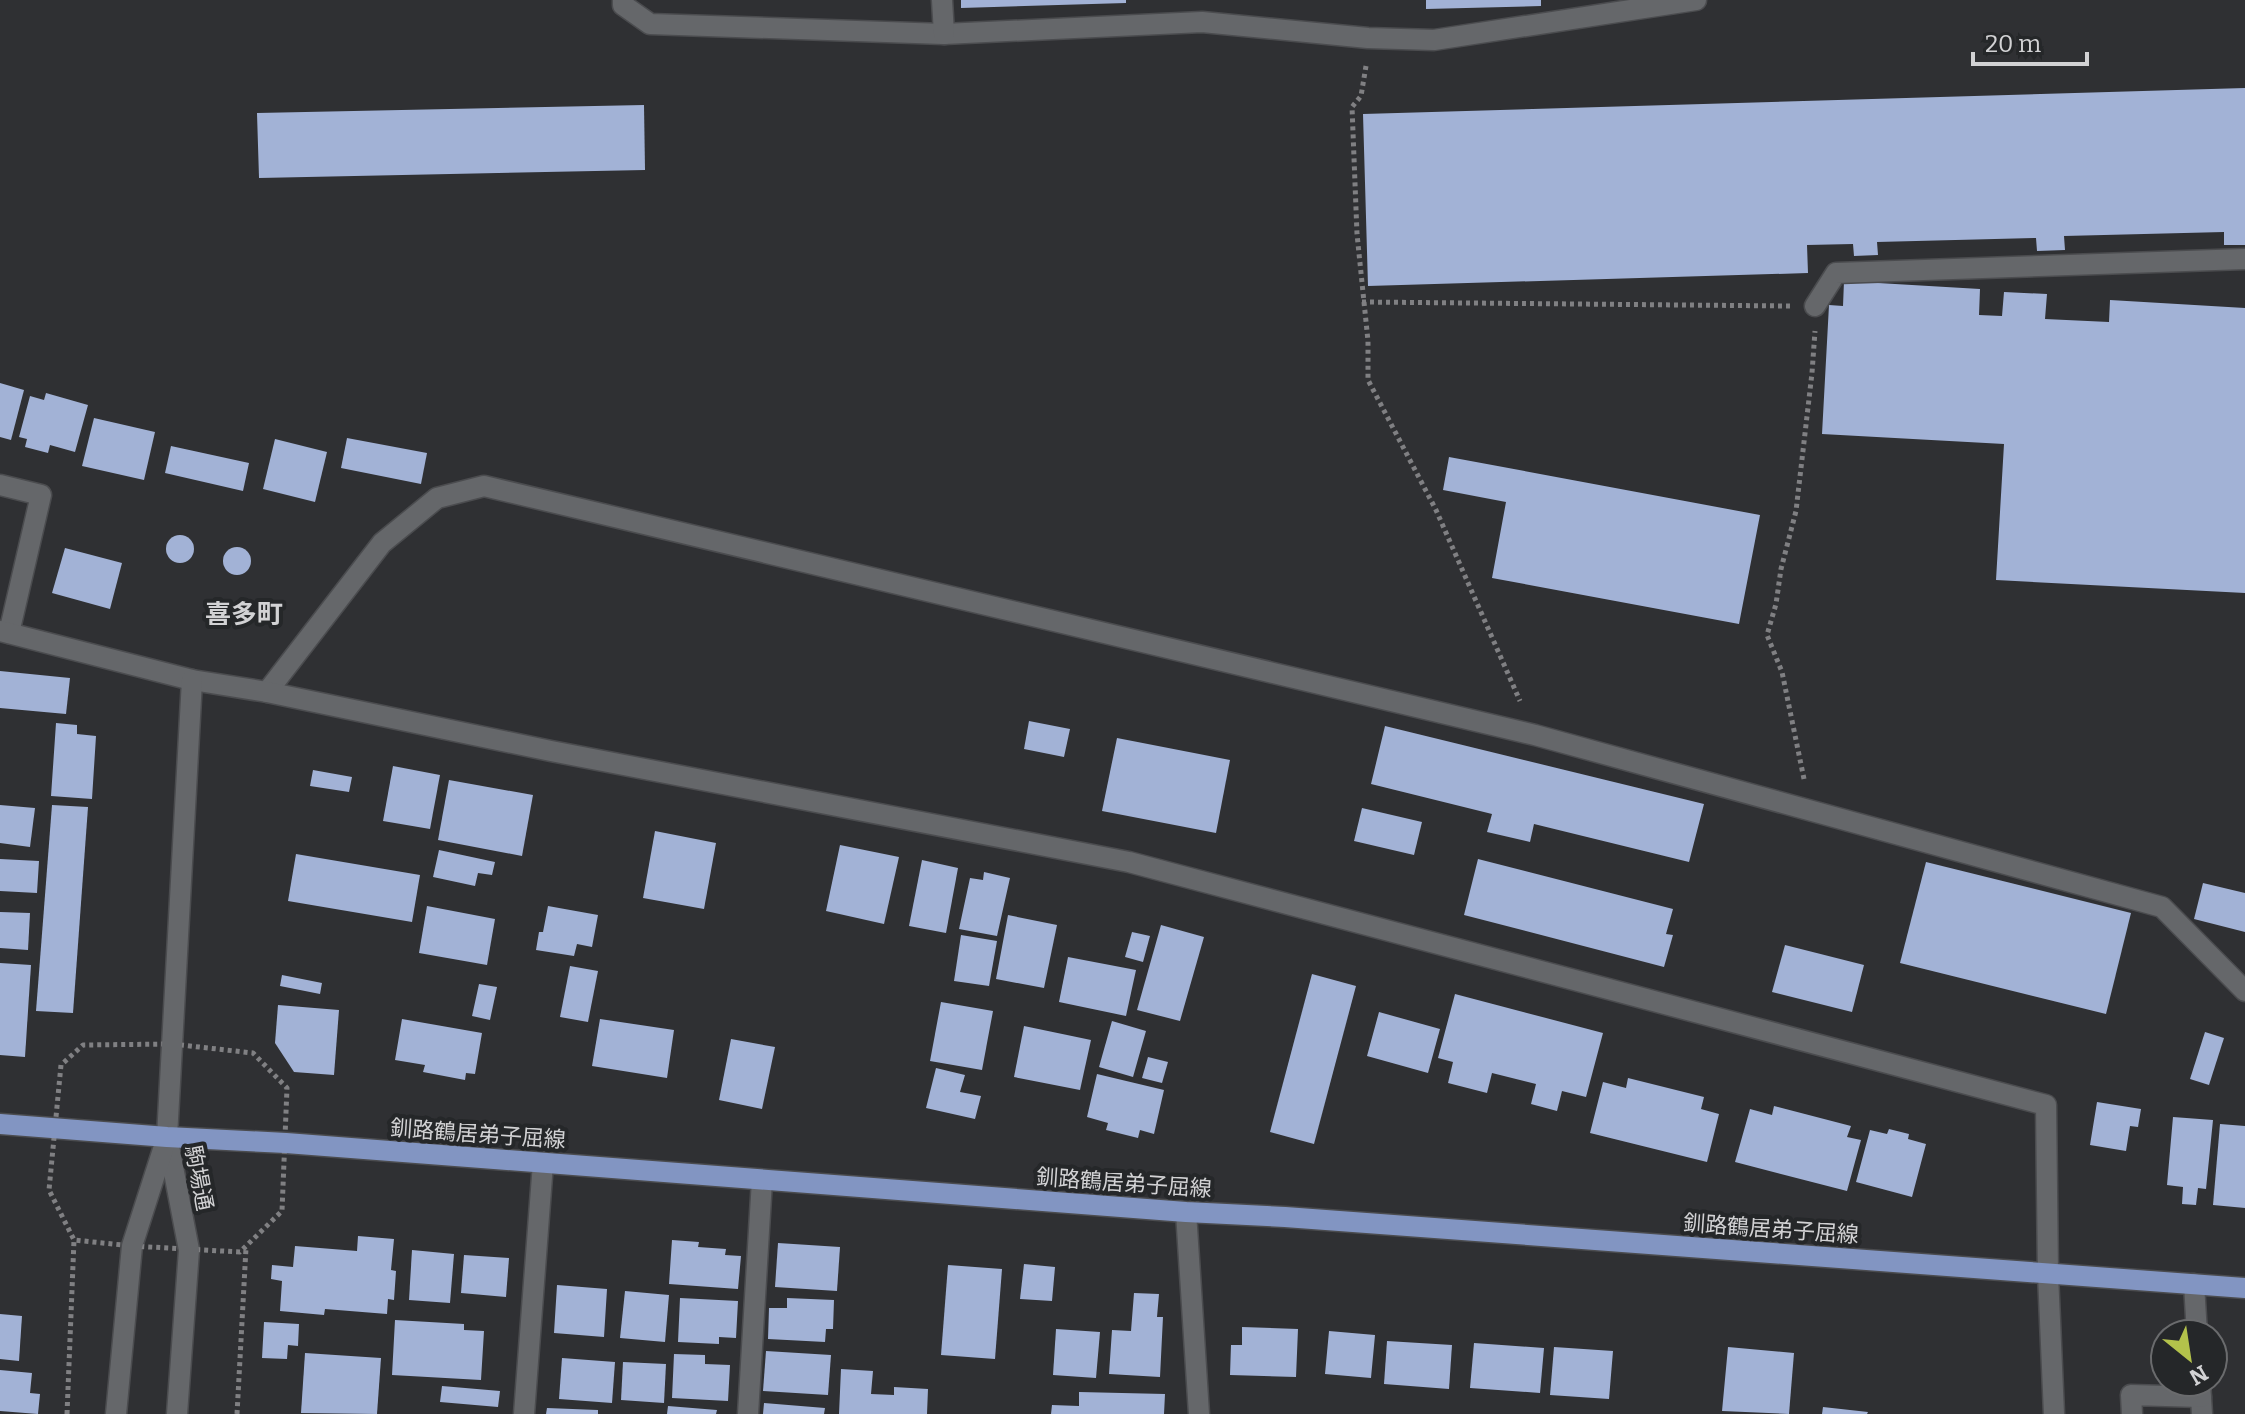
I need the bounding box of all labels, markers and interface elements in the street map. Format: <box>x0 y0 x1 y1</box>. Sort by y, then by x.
scale bar <box>1973 16 2087 66</box>
text: 20 m <box>1985 30 2041 58</box>
district label: 喜多町 <box>205 599 283 630</box>
street label: 釧路鶴居弟子屈線 <box>389 1114 567 1154</box>
street label: 駒場通 <box>179 1143 219 1213</box>
street label: 釧路鶴居弟子屈線 <box>1035 1163 1213 1203</box>
street label: 釧路鶴居弟子屈線 <box>1682 1209 1860 1249</box>
north arrow <box>2149 1318 2229 1398</box>
text: N <box>2185 1359 2213 1391</box>

